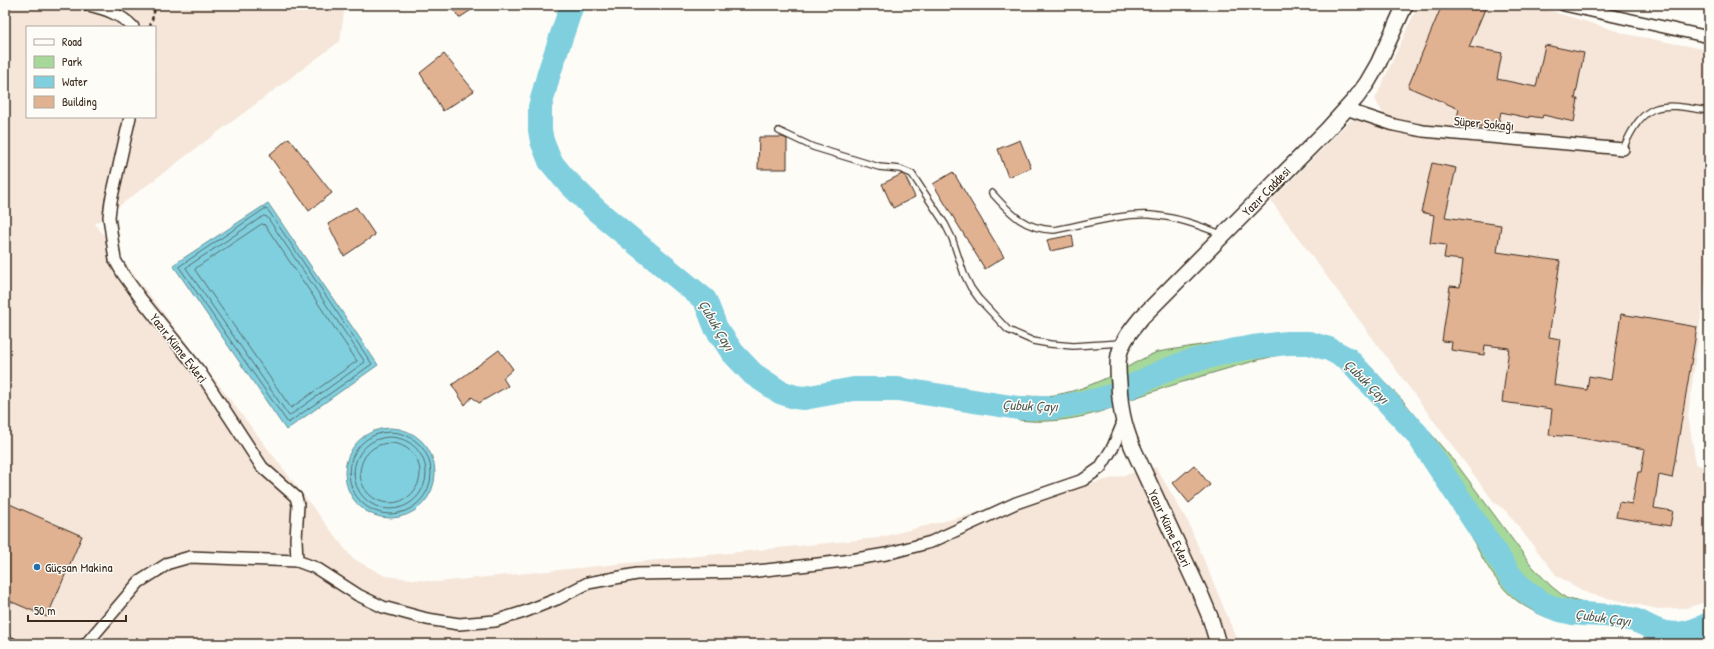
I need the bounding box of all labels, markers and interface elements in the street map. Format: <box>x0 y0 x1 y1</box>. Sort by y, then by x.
legend <box>26 26 156 118</box>
text: Road <box>62 33 82 50</box>
text: Park <box>62 53 82 70</box>
text: Water <box>62 73 88 90</box>
text: Building <box>62 93 97 110</box>
street label: Süper Sokağı <box>1453 111 1515 135</box>
street label: Yazır Caddesi <box>1238 162 1294 220</box>
water label: Çubuk Çayı <box>694 296 740 355</box>
street label: Yazır Küme Evleri <box>146 309 212 387</box>
water label: Çubuk Çayı <box>1340 355 1394 409</box>
water label: Çubuk Çayı <box>1002 395 1059 416</box>
street label: Yazır Küme Evleri <box>1144 486 1196 570</box>
place label: Güçsan Makina <box>45 558 113 576</box>
marker: Güçsan Makina <box>32 562 42 572</box>
scale bar <box>28 597 126 623</box>
text: 50 m <box>34 602 55 619</box>
water label: Çubuk Çayı <box>1574 604 1633 631</box>

